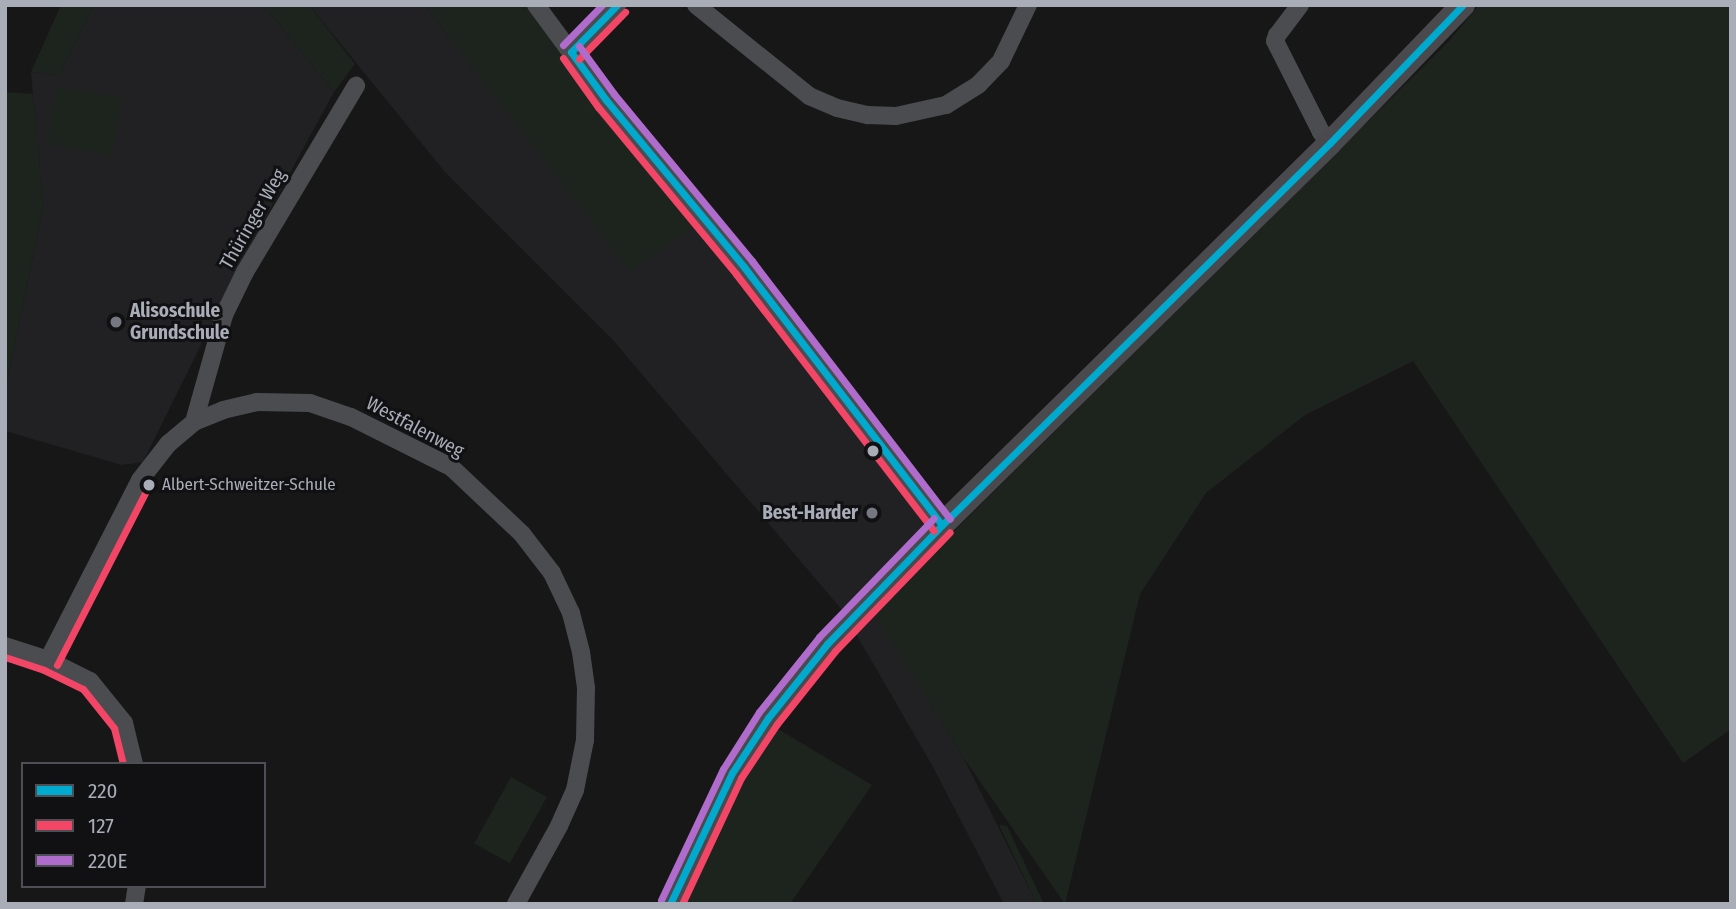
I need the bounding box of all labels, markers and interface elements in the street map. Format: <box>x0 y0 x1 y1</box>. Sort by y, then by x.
street label: Thüringer Weg <box>215 165 291 273</box>
place label: Alisoschule Grundschule <box>130 300 229 344</box>
marker: Alisoschule Grundschule <box>108 314 124 330</box>
street label: Westfalenweg <box>362 392 468 462</box>
unlabelled marker <box>866 444 880 458</box>
place label: Albert-Schweitzer-Schule <box>162 475 336 495</box>
marker: Albert-Schweitzer-Schule <box>142 478 156 492</box>
place label: Best-Harder <box>762 502 858 524</box>
marker: Best-Harder <box>864 505 880 521</box>
legend <box>21 762 266 888</box>
text: 220 <box>88 778 117 804</box>
text: 127 <box>88 813 114 839</box>
text: 220E <box>88 848 127 874</box>

